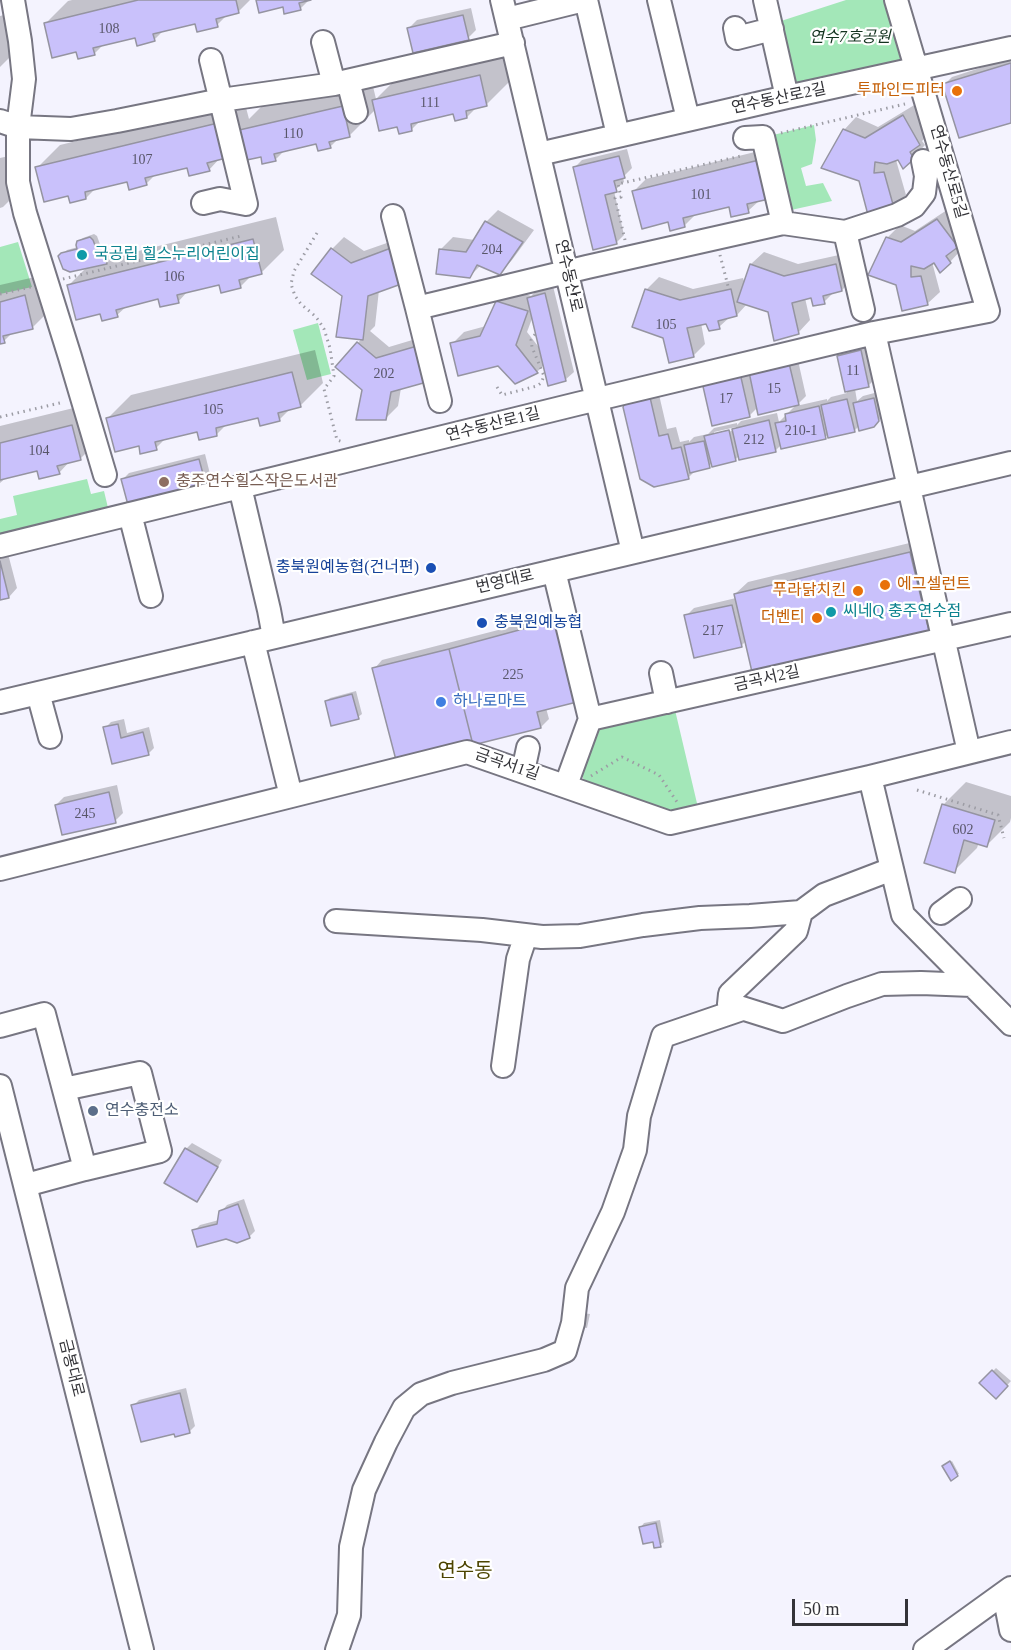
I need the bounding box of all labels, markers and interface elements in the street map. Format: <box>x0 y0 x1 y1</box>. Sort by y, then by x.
house number: 108 <box>98 21 120 37</box>
park label: 연수7호공원 <box>809 28 891 48</box>
street label: 연수동산로2길 <box>730 80 828 118</box>
place label: 투파인드피터 <box>857 81 945 101</box>
marker: 투파인드피터 <box>950 84 964 98</box>
house number: 111 <box>420 95 440 111</box>
street label: 연수동산로5길 <box>925 123 971 221</box>
house number: 110 <box>283 126 303 142</box>
house number: 107 <box>132 152 152 168</box>
house number: 101 <box>690 187 712 203</box>
street label: 연수동산로 <box>550 238 586 314</box>
house number: 204 <box>482 242 502 258</box>
place label: 국공립 힐스누리어린이집 <box>94 245 260 265</box>
marker: 국공립 힐스누리어린이집 <box>75 248 89 262</box>
house number: 106 <box>164 269 184 285</box>
house number: 105 <box>656 317 676 333</box>
house number: 11 <box>846 363 860 379</box>
house number: 202 <box>374 366 394 382</box>
house number: 15 <box>767 381 781 397</box>
house number: 17 <box>719 391 733 407</box>
house number: 105 <box>202 402 224 418</box>
street label: 연수동산로1길 <box>444 404 542 446</box>
house number: 210-1 <box>785 423 817 439</box>
house number: 212 <box>744 432 764 448</box>
house number: 104 <box>28 443 50 459</box>
place label: 충주연수힐스작은도서관 <box>176 472 338 492</box>
marker: 충주연수힐스작은도서관 <box>157 475 171 489</box>
place label: 충북원예농협(건너편) <box>276 558 419 578</box>
marker: 충북원예농협(건너편) <box>424 561 438 575</box>
street label: 번영대로 <box>474 566 536 598</box>
place label: 에그셀런트 <box>897 575 971 595</box>
marker: 에그셀런트 <box>878 578 892 592</box>
place label: 푸라닭치킨 <box>772 581 846 601</box>
marker: 푸라닭치킨 <box>851 584 865 598</box>
place label: 씨네Q 충주연수점 <box>843 602 962 622</box>
marker: 씨네Q 충주연수점 <box>824 605 838 619</box>
place label: 더벤티 <box>761 608 805 628</box>
marker: 더벤티 <box>810 611 824 625</box>
place label: 충북원예농협 <box>494 613 582 633</box>
marker: 충북원예농협 <box>475 616 489 630</box>
house number: 217 <box>702 623 724 639</box>
street label: 금곡서2길 <box>732 662 802 696</box>
house number: 225 <box>502 667 524 683</box>
place label: 하나로마트 <box>453 692 527 712</box>
marker: 하나로마트 <box>434 695 448 709</box>
street label: 금곡서1길 <box>472 745 542 785</box>
house number: 245 <box>74 806 96 822</box>
house number: 602 <box>952 822 974 838</box>
place label: 연수충전소 <box>105 1101 179 1121</box>
marker: 연수충전소 <box>86 1104 100 1118</box>
street label: 금봉대로 <box>55 1337 87 1399</box>
district label: 연수동 <box>437 1560 493 1584</box>
scale bar <box>795 1587 910 1625</box>
text: 50 m <box>803 1599 840 1619</box>

